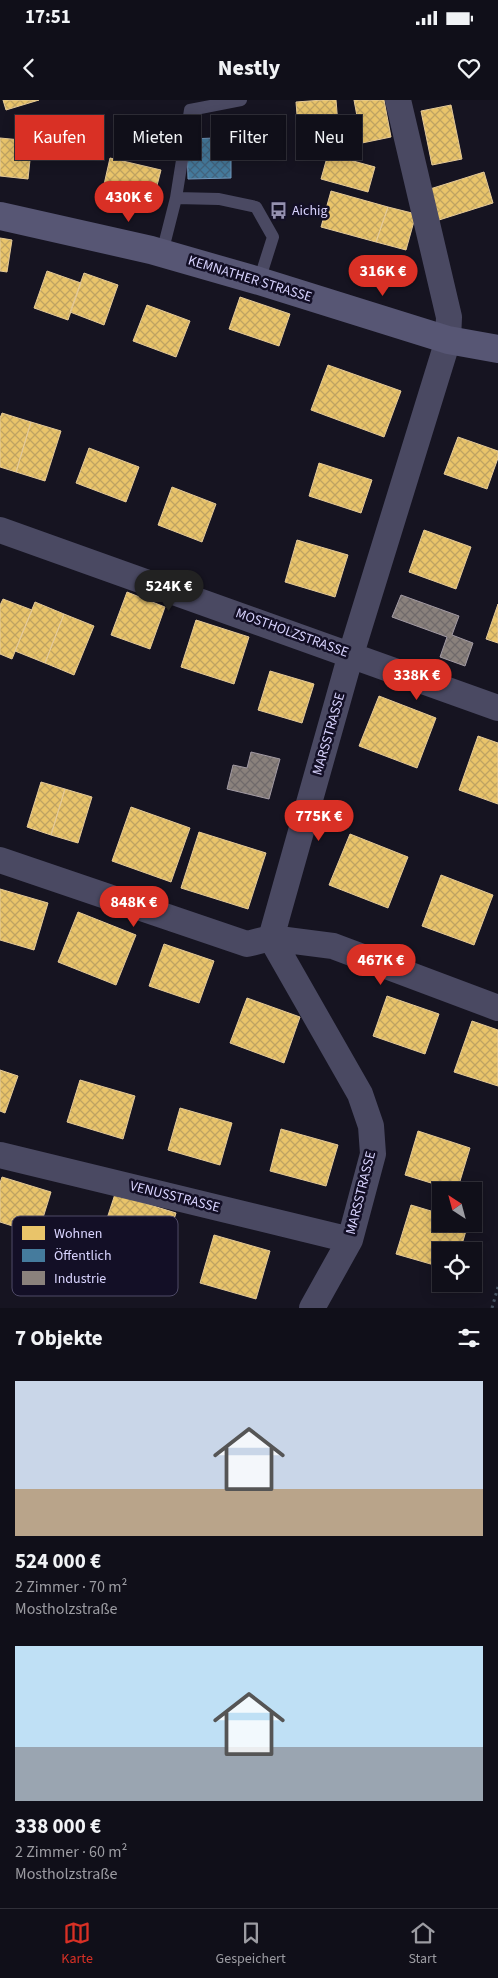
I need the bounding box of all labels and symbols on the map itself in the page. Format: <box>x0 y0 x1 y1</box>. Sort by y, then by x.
pin: 430K € <box>88 180 170 223</box>
bus stop icon: Aichig <box>268 201 288 221</box>
place label: Aichig <box>292 201 328 221</box>
street label: KEMNATHER STRASSE <box>186 251 314 307</box>
pin: 316K € <box>342 254 424 297</box>
pin: 524K € <box>128 570 210 612</box>
street label: MOSTHOLZSTRASSE <box>233 603 351 663</box>
pin: 338K € <box>376 658 458 701</box>
street label: MARSSTRASSE <box>308 690 350 778</box>
pin: 775K € <box>278 800 360 842</box>
pin: 848K € <box>93 886 175 928</box>
pin: 467K € <box>340 944 422 986</box>
street label: MARSSTRASSE <box>341 1149 381 1237</box>
street label: VENUSSTRASSE <box>128 1176 222 1218</box>
north arrow <box>432 1182 482 1232</box>
legend <box>12 1216 178 1296</box>
text: Wohnen <box>54 1224 102 1244</box>
text: Öffentlich <box>54 1246 112 1266</box>
text: Industrie <box>54 1269 106 1289</box>

